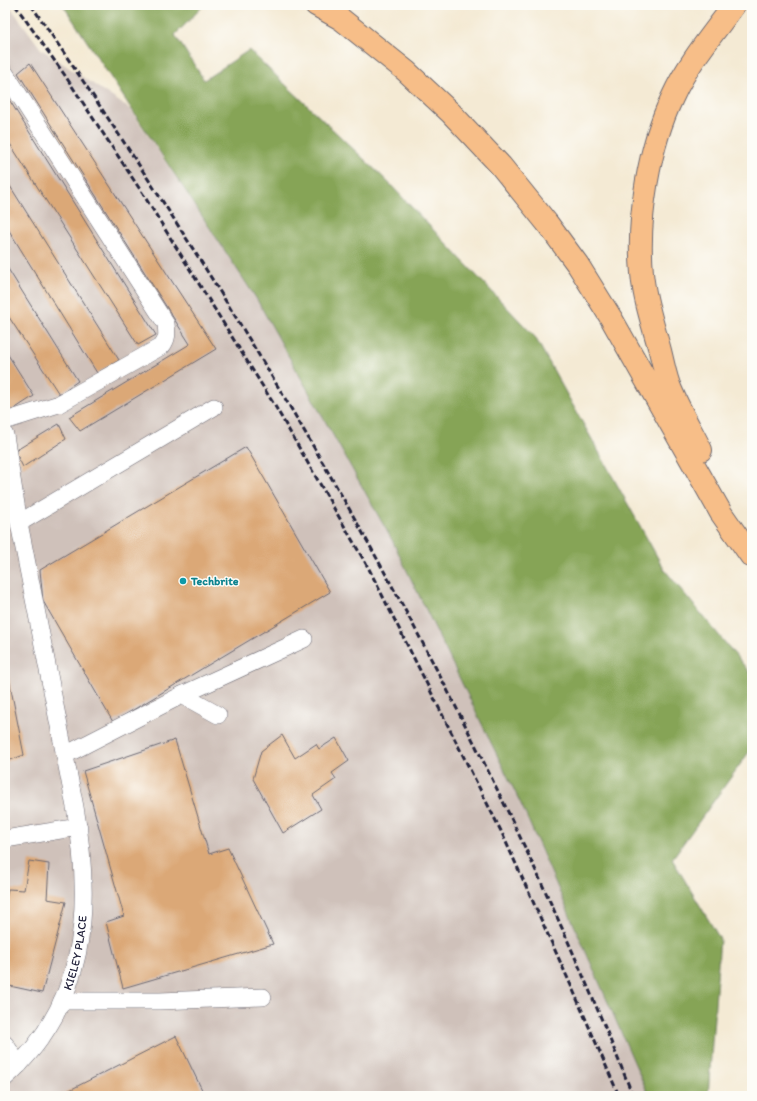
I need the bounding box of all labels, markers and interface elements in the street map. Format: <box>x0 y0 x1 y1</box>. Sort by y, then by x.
place label: Techbrite <box>190 574 239 588</box>
marker: Techbrite <box>178 576 188 586</box>
street label: KIELEY PLACE <box>60 915 90 992</box>

